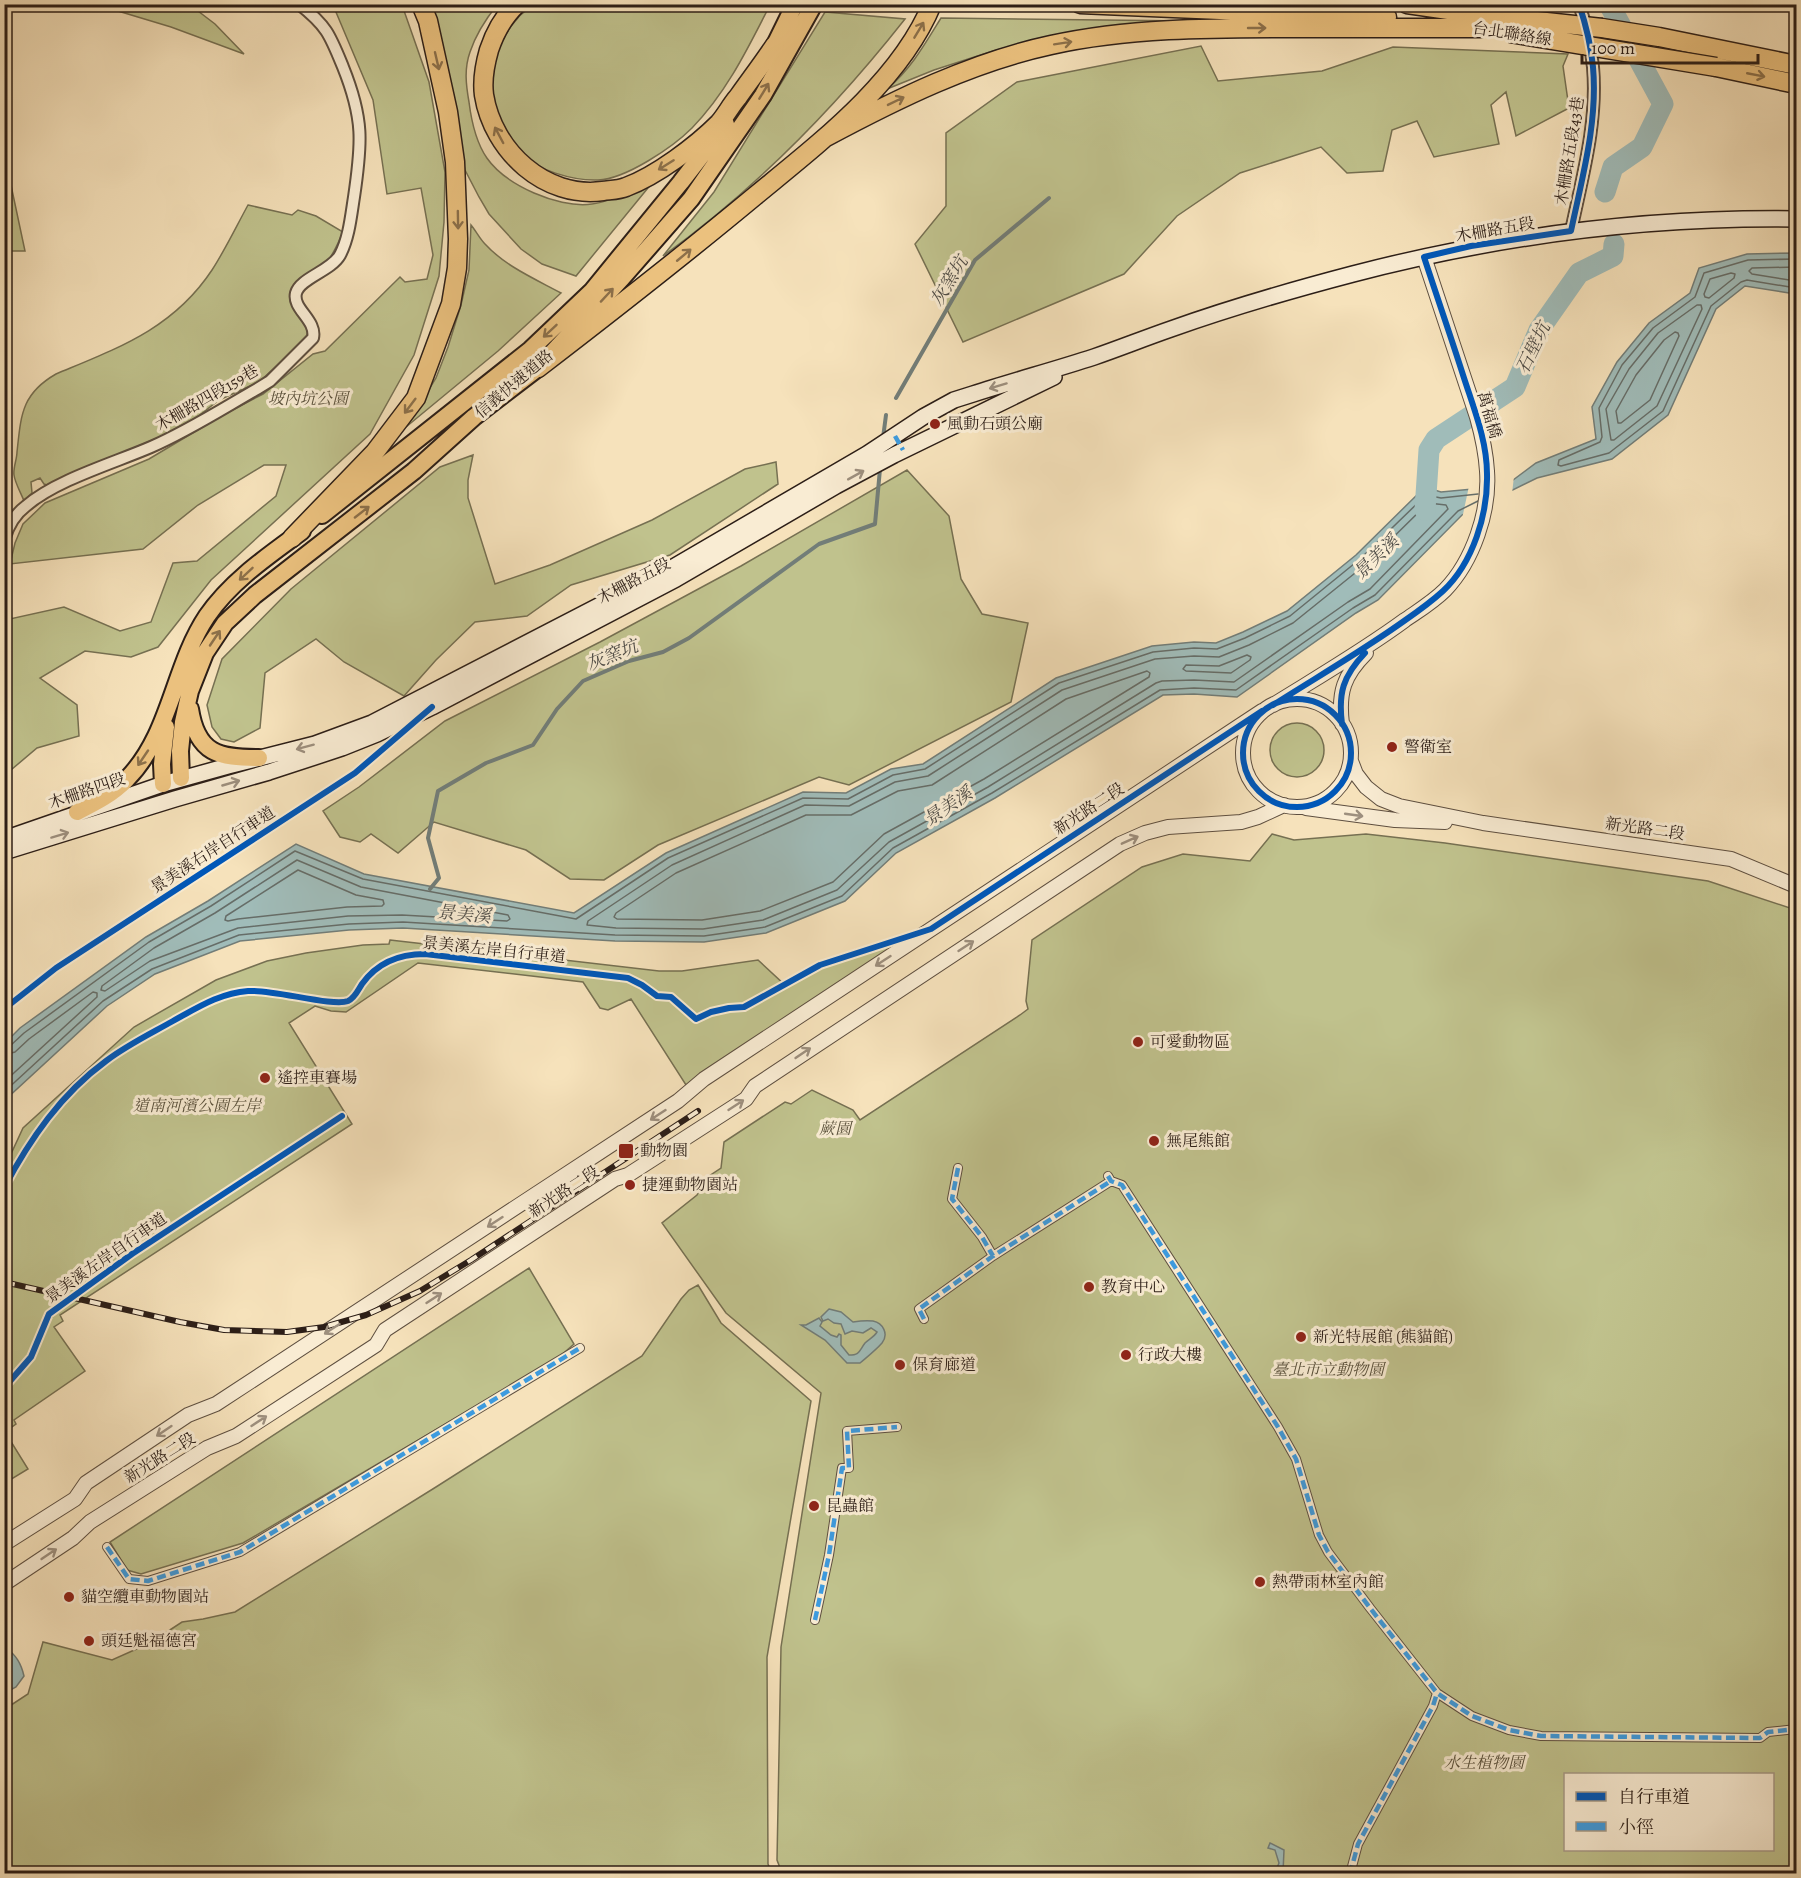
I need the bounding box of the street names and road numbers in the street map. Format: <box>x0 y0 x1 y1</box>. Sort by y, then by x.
street label: 台北聯絡線 <box>1471 17 1553 51</box>
street label: 木柵路五段43巷 <box>1551 95 1589 207</box>
street label: 木柵路五段 <box>1454 212 1536 248</box>
street label: 信義快速道路 <box>470 345 558 423</box>
street label: 木柵路四段159巷 <box>151 360 263 436</box>
street label: 萬福橋 <box>1472 389 1506 441</box>
street label: 木柵路五段 <box>594 553 674 609</box>
street label: 木柵路四段 <box>46 768 128 814</box>
street label: 新光路二段 <box>1049 778 1129 840</box>
street label: 景美溪右岸自行車道 <box>147 802 279 898</box>
street label: 新光路二段 <box>1604 813 1686 845</box>
street label: 景美溪左岸自行車道 <box>421 932 567 968</box>
street label: 新光路二段 <box>524 1161 604 1223</box>
street label: 景美溪左岸自行車道 <box>41 1208 171 1308</box>
street label: 新光路二段 <box>120 1427 200 1489</box>

